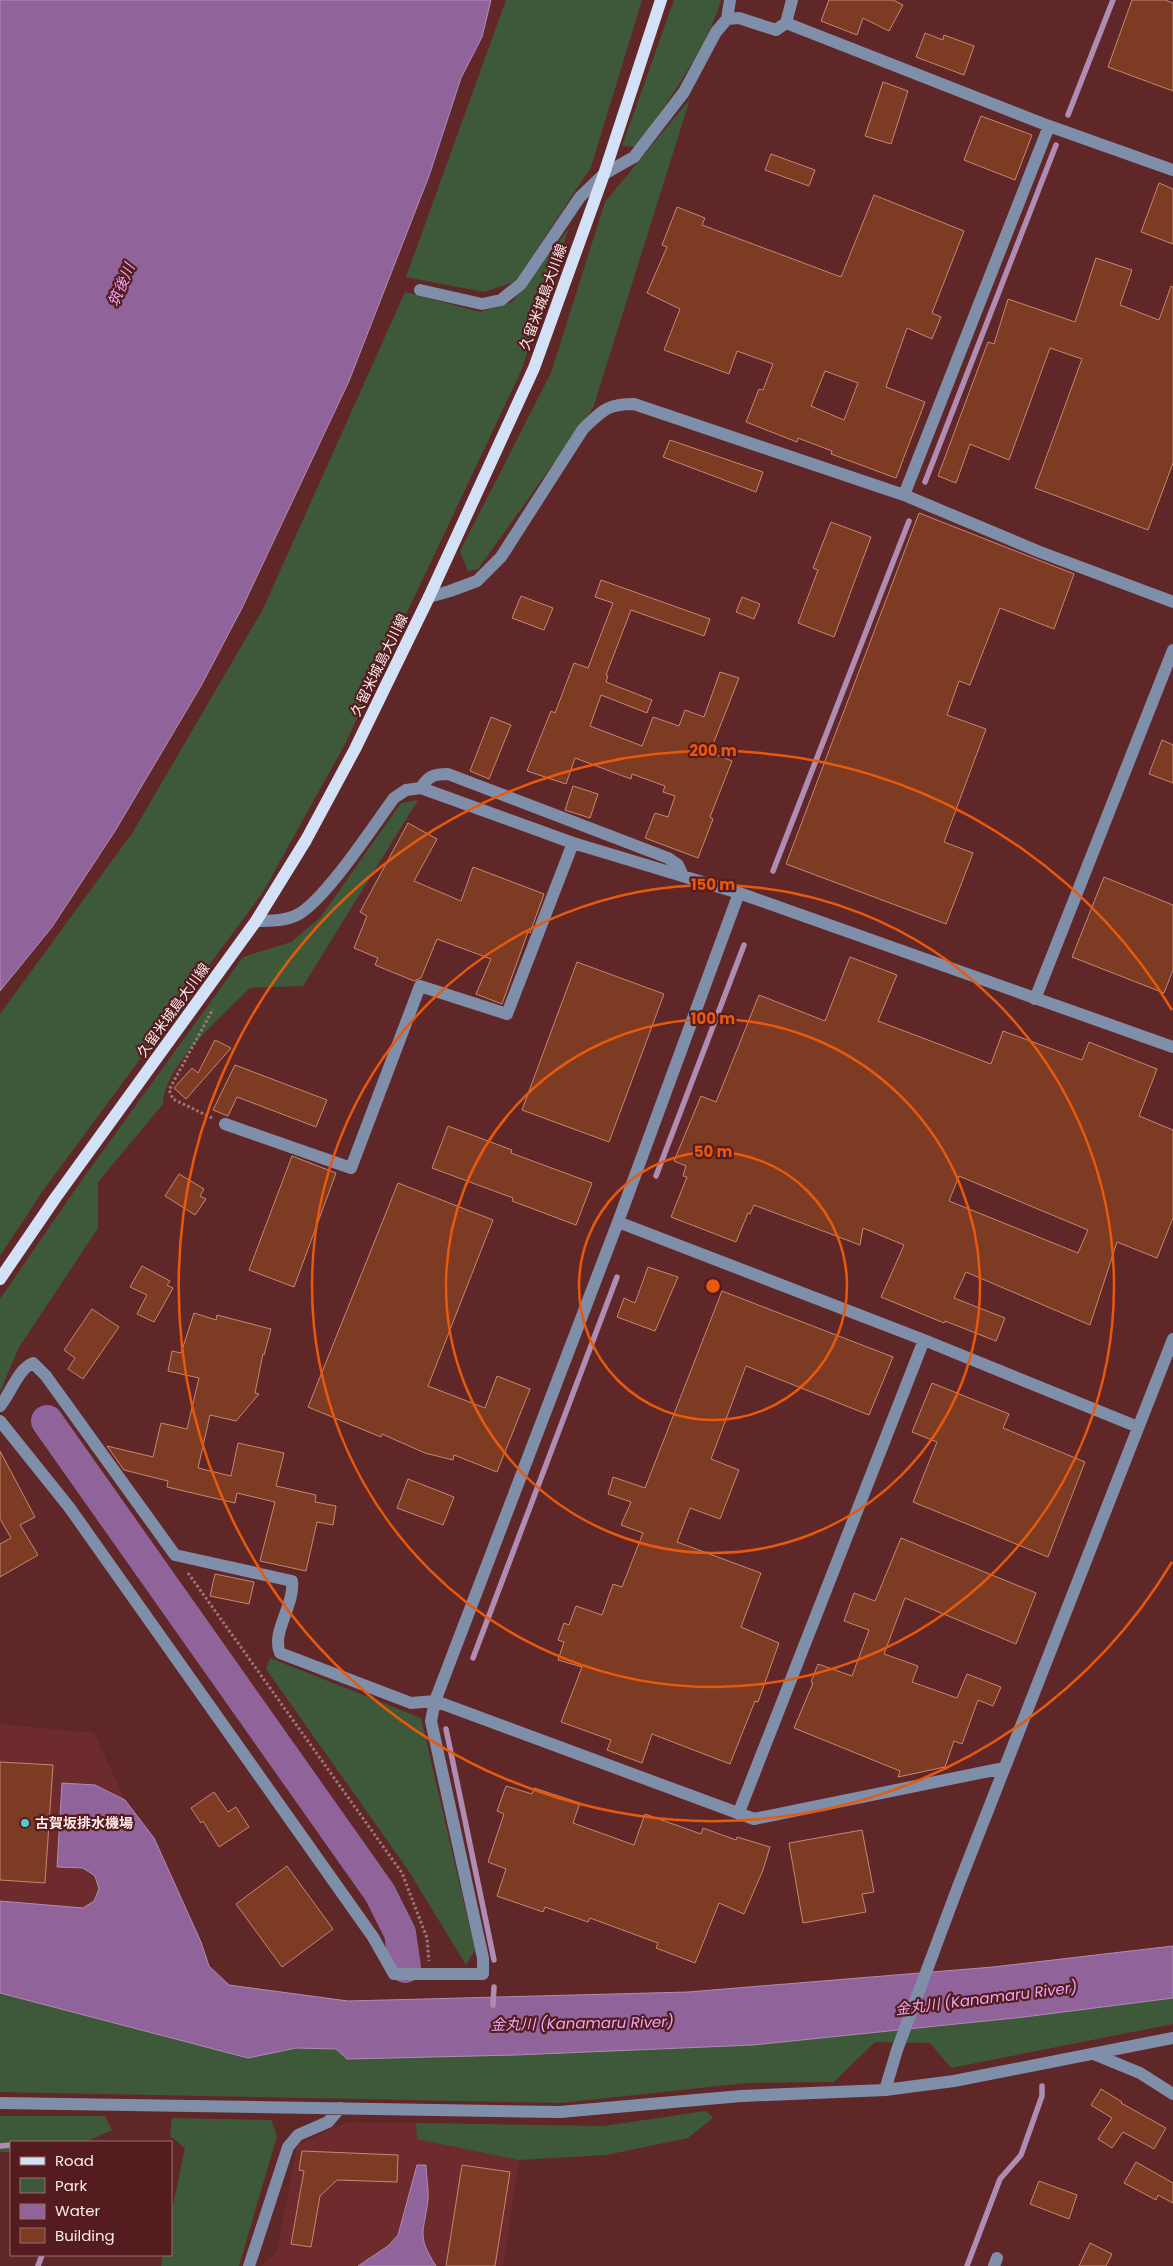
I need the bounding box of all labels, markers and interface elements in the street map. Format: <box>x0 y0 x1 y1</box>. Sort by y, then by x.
street label: 久留米城島大川線 <box>514 241 572 353</box>
water label: 筑後川 <box>103 258 140 310</box>
street label: 久留米城島大川線 <box>345 610 413 720</box>
text: 200 m <box>689 740 737 761</box>
text: 150 m <box>691 874 735 895</box>
street label: 久留米城島大川線 <box>132 959 214 1061</box>
text: 100 m <box>691 1008 735 1029</box>
text: 50 m <box>694 1141 732 1162</box>
centre of rings <box>704 1277 722 1295</box>
place label: 古賀坂排水機場 <box>35 1813 133 1833</box>
marker: 古賀坂排水機場 <box>19 1817 31 1829</box>
water label: 金丸川 (Kanamaru River) <box>894 1976 1078 2020</box>
water label: 金丸川 (Kanamaru River) <box>490 2011 674 2035</box>
legend <box>10 2141 172 2256</box>
text: Road <box>55 2150 94 2171</box>
text: Park <box>55 2175 87 2196</box>
text: Water <box>55 2200 101 2221</box>
text: Building <box>55 2225 115 2246</box>

